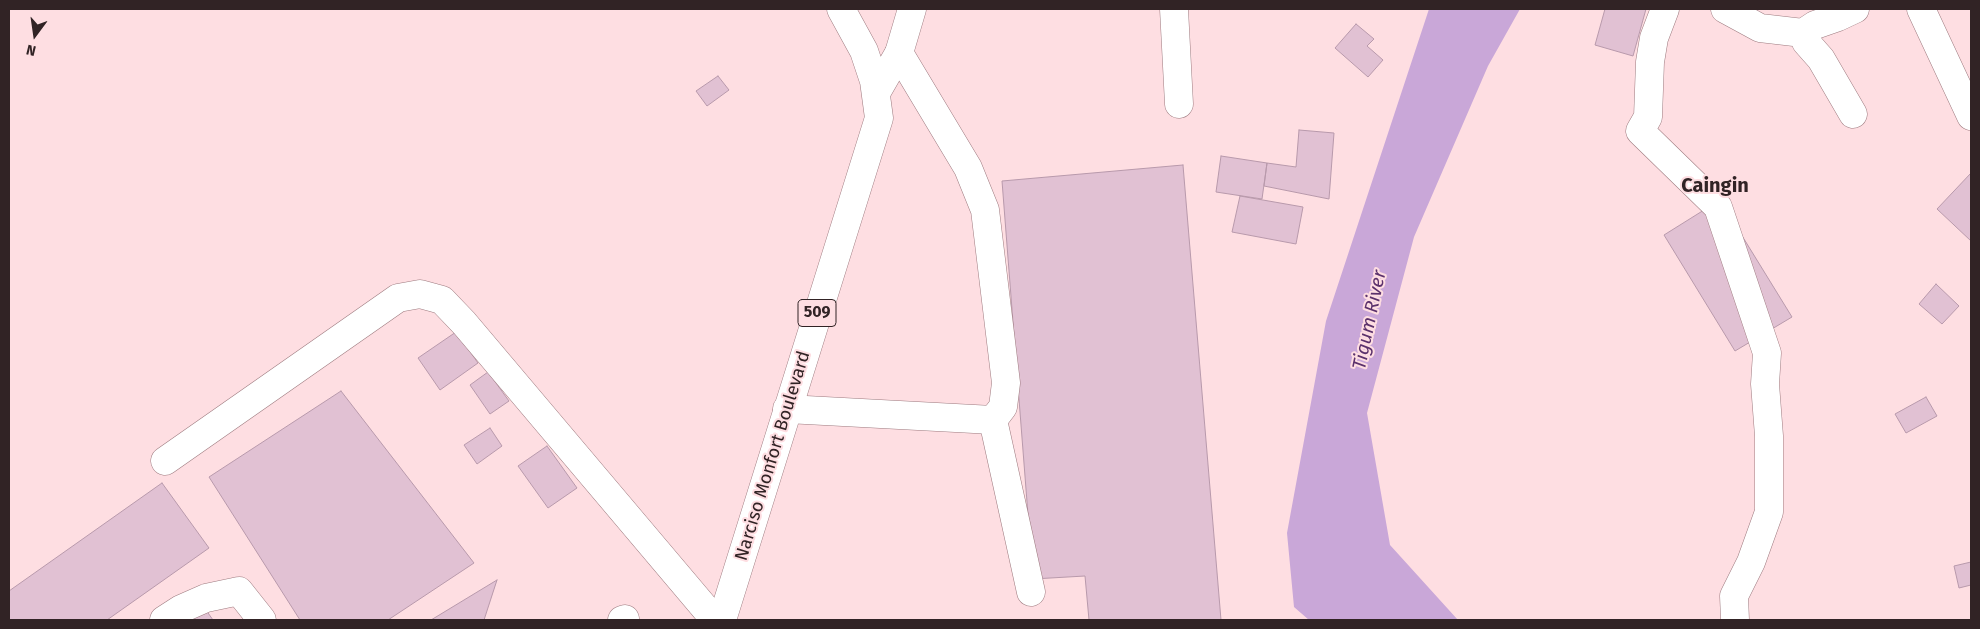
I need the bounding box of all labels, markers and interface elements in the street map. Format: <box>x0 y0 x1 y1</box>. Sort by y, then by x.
north arrow <box>10 10 60 60</box>
text: N <box>25 41 38 59</box>
district label: Caingin <box>1681 174 1749 198</box>
water label: Tigum River <box>1348 268 1392 372</box>
road number: 509 <box>798 300 836 326</box>
street label: Narciso Monfort Boulevard <box>731 349 815 563</box>

